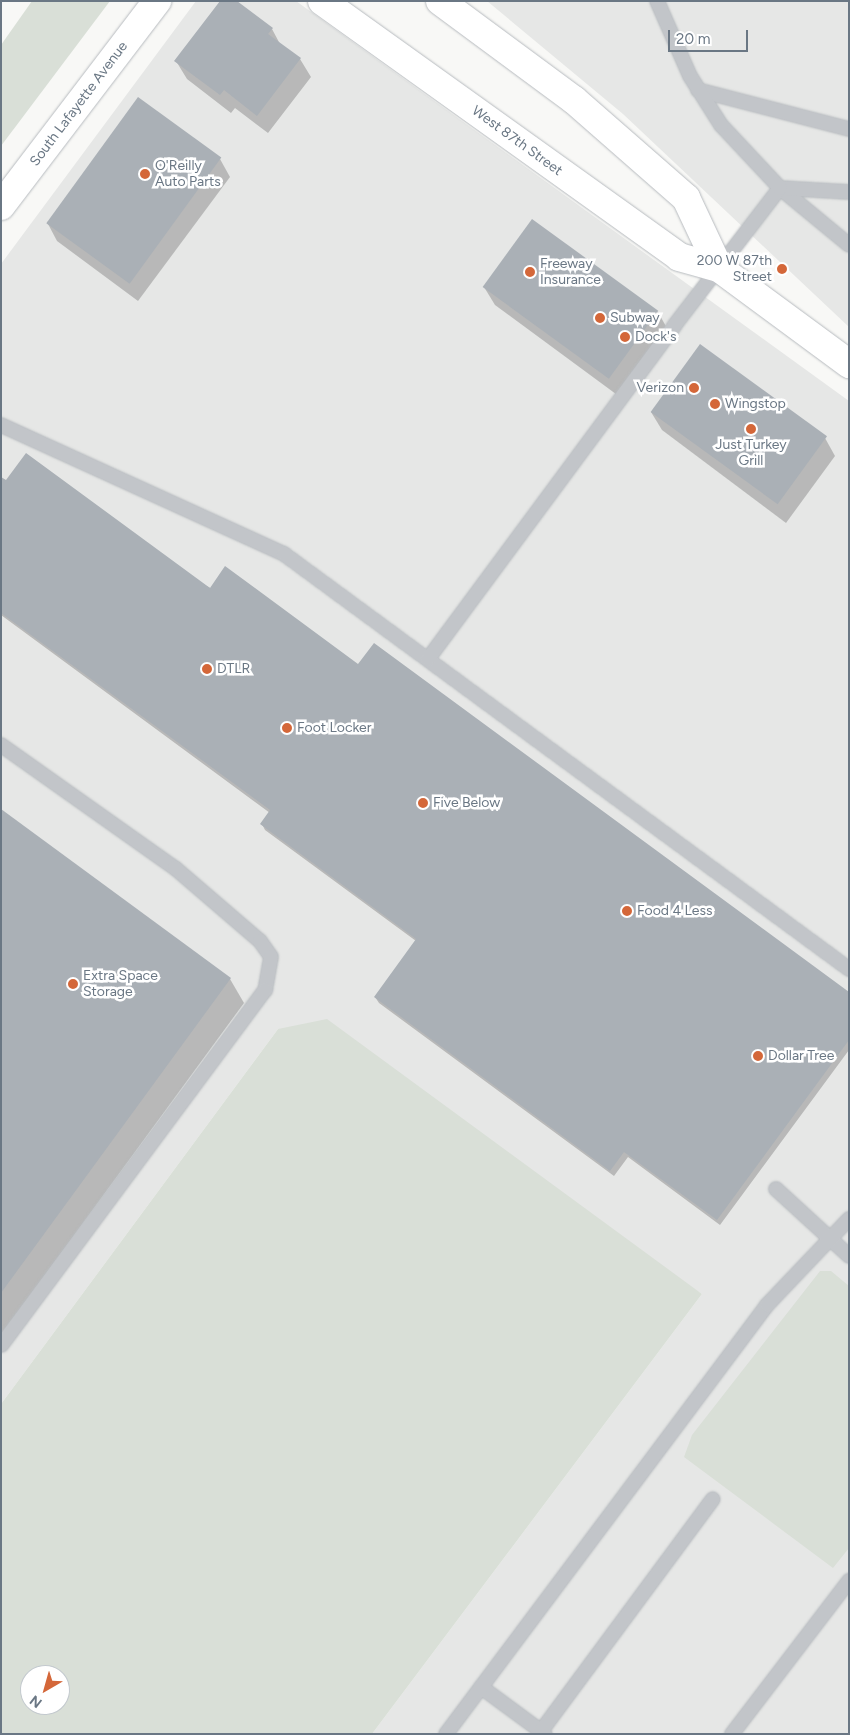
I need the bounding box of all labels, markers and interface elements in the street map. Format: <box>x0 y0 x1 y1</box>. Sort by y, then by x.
scale bar <box>670 20 750 52</box>
text: 20 m <box>676 30 710 48</box>
street label: South Lafayette Avenue <box>27 38 131 170</box>
street label: West 87th Street <box>469 103 565 179</box>
place label: O'Reilly Auto Parts <box>155 158 221 190</box>
marker: O'Reilly Auto Parts <box>139 168 151 180</box>
place label: 200 W 87th Street <box>697 253 772 286</box>
place label: Freeway Insurance <box>540 256 601 288</box>
marker: 200 W 87th Street <box>776 263 788 275</box>
marker: Freeway Insurance <box>524 266 536 278</box>
place label: Subway <box>610 310 660 326</box>
marker: Subway <box>594 312 606 324</box>
place label: Dock's <box>635 329 676 345</box>
marker: Dock's <box>619 331 631 343</box>
place label: Verizon <box>636 380 684 396</box>
marker: Verizon <box>688 382 700 394</box>
place label: Wingstop <box>725 396 786 412</box>
marker: Wingstop <box>709 398 721 410</box>
marker: Just Turkey Grill <box>745 423 757 435</box>
place label: Just Turkey Grill <box>715 437 787 470</box>
place label: DTLR <box>217 661 250 677</box>
marker: DTLR <box>201 663 213 675</box>
place label: Foot Locker <box>297 720 371 736</box>
marker: Foot Locker <box>281 722 293 734</box>
place label: Five Below <box>433 795 500 811</box>
marker: Five Below <box>417 797 429 809</box>
place label: Food 4 Less <box>637 903 713 919</box>
marker: Food 4 Less <box>621 905 633 917</box>
place label: Extra Space Storage <box>83 968 158 1000</box>
marker: Extra Space Storage <box>67 978 79 990</box>
place label: Dollar Tree <box>768 1048 834 1064</box>
marker: Dollar Tree <box>752 1050 764 1062</box>
north arrow <box>20 1665 70 1715</box>
text: N <box>27 1691 46 1711</box>

